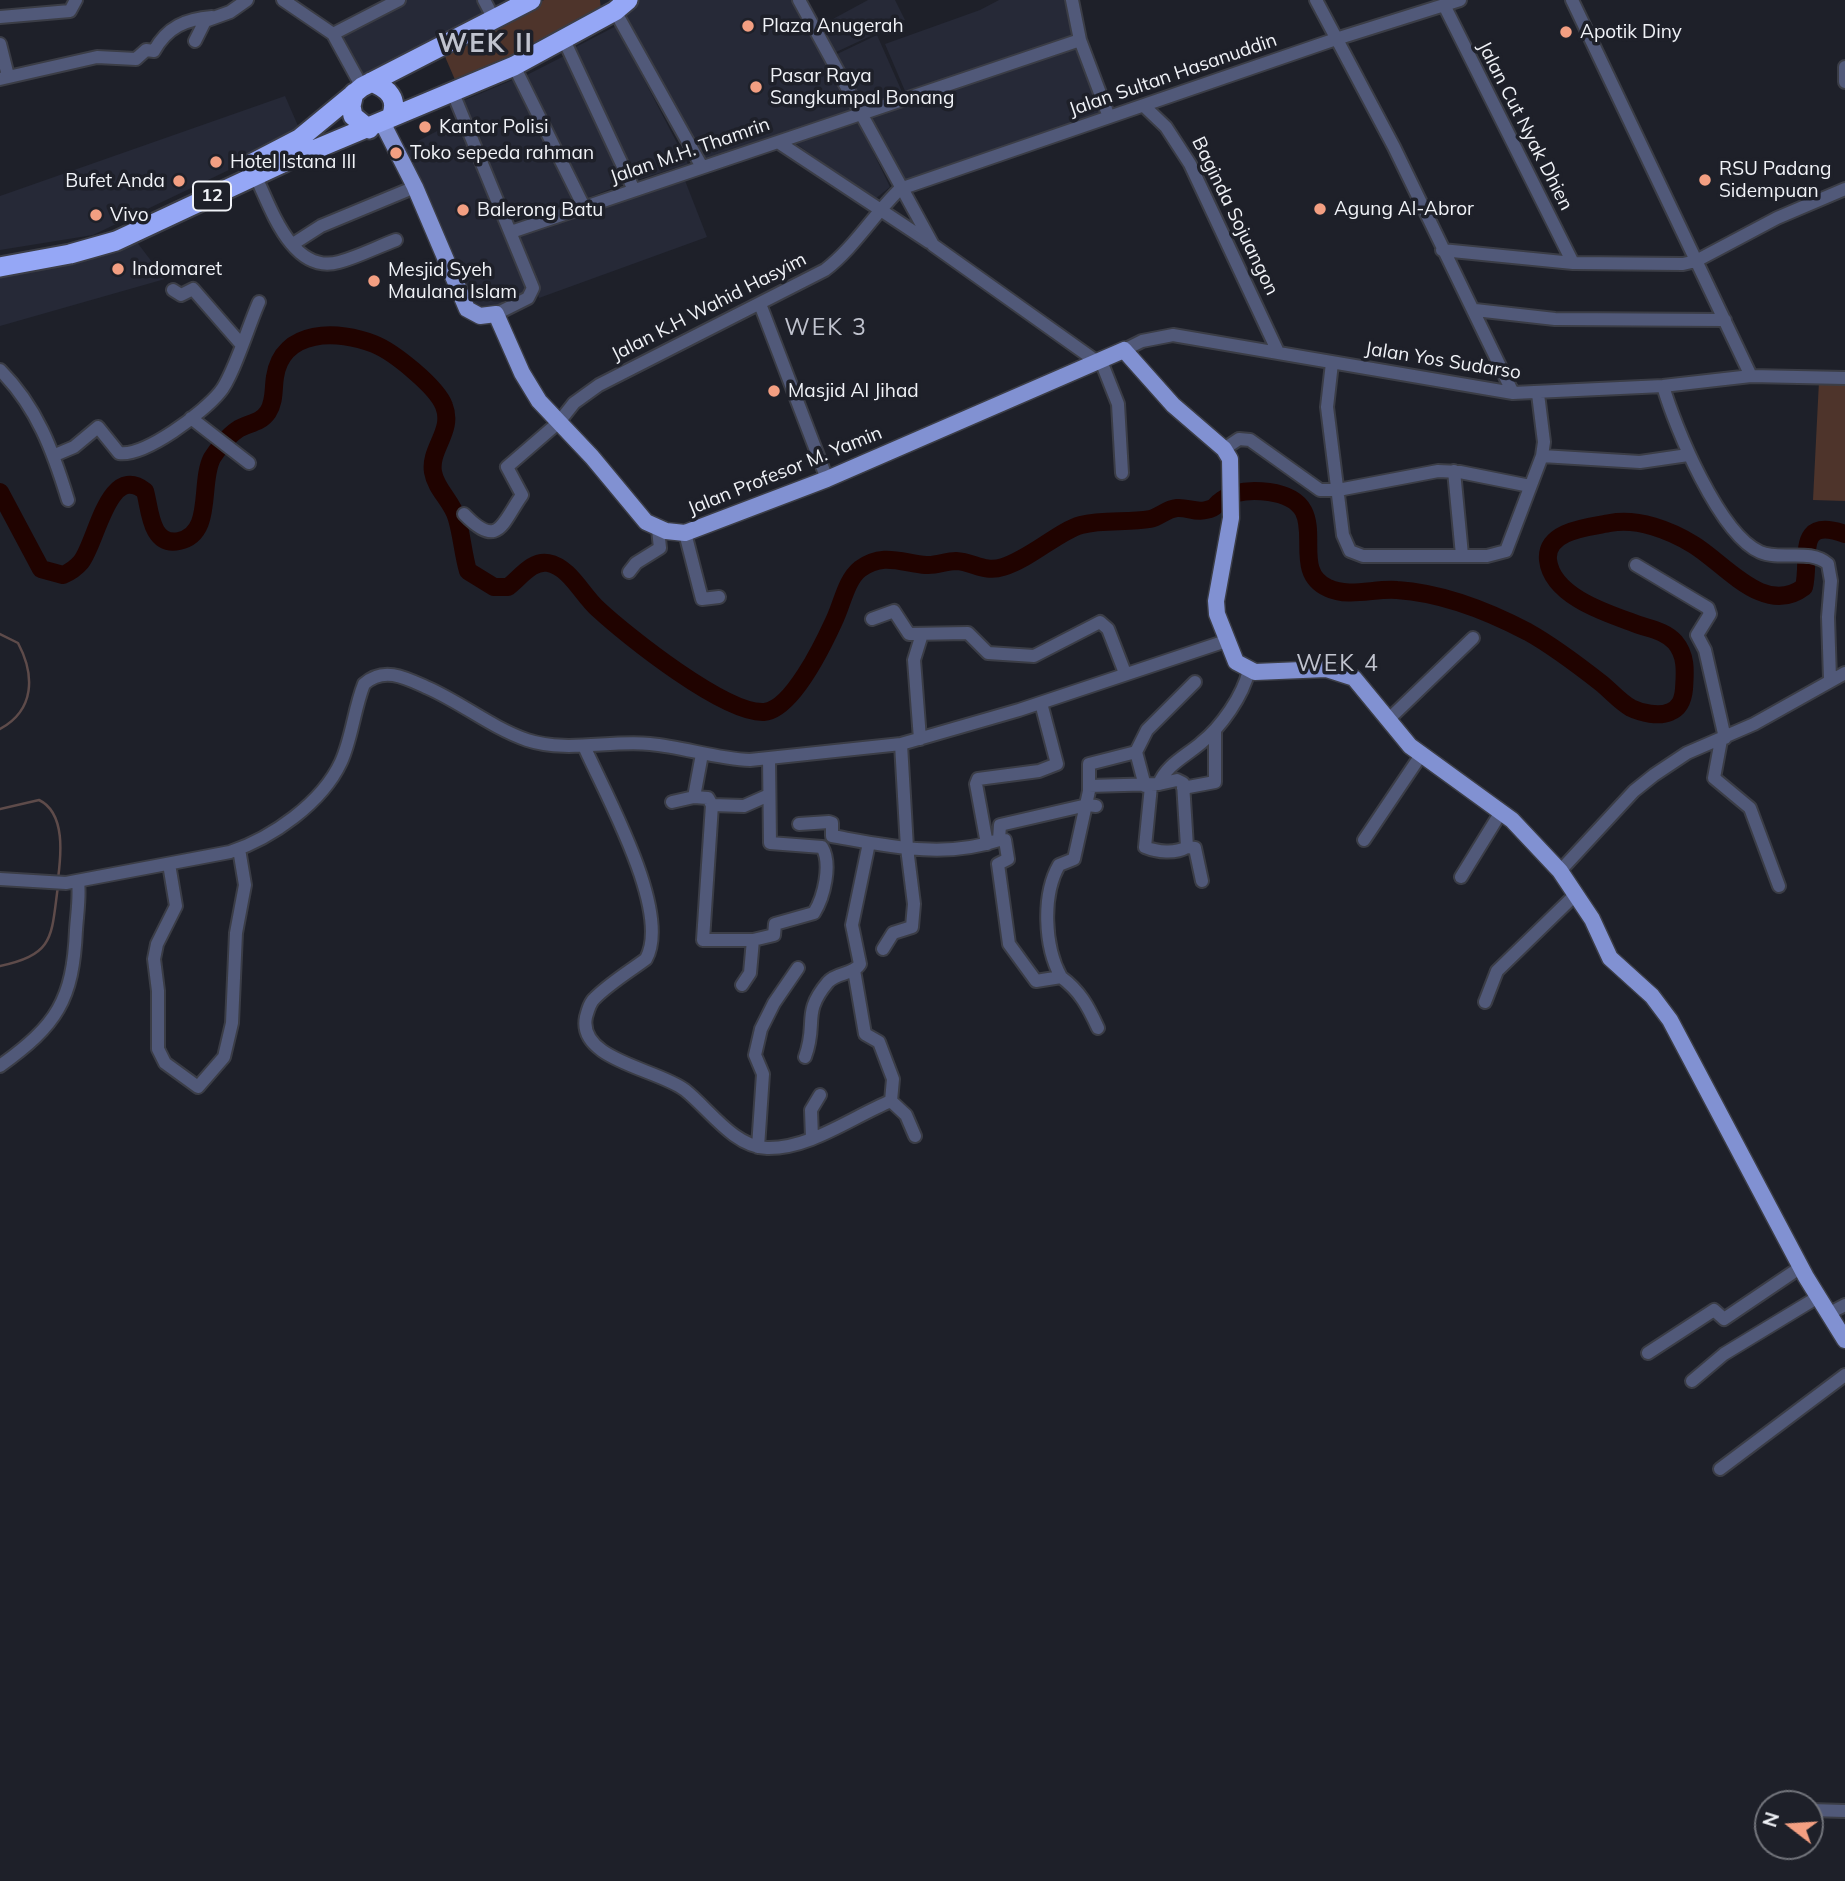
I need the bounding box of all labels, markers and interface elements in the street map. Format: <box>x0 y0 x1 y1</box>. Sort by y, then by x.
place label: Plaza Anugerah <box>762 15 904 37</box>
marker: Plaza Anugerah <box>740 18 756 34</box>
place label: Apotik Diny <box>1580 21 1682 43</box>
marker: Apotik Diny <box>1558 24 1574 40</box>
district label: WEK II <box>439 28 533 60</box>
street label: Jalan Sultan Hasanuddin <box>1066 29 1280 121</box>
street label: Jalan Cut Nyak Dhien <box>1472 38 1578 214</box>
place label: Pasar Raya Sangkumpal Bonang <box>770 65 954 109</box>
marker: Pasar Raya Sangkumpal Bonang <box>748 79 764 95</box>
street label: Jalan M.H. Thamrin <box>607 113 773 189</box>
place label: Kantor Polisi <box>439 116 549 138</box>
marker: Kantor Polisi <box>417 119 433 135</box>
street label: Baginda Sojuangon <box>1187 133 1283 299</box>
place label: Toko sepeda rahman <box>410 142 594 164</box>
marker: Toko sepeda rahman <box>388 145 404 161</box>
place label: Hotel Istana III <box>230 151 356 173</box>
marker: Hotel Istana III <box>208 154 224 170</box>
place label: RSU Padang Sidempuan <box>1719 158 1832 202</box>
place label: Bufet Anda <box>65 170 165 192</box>
marker: RSU Padang Sidempuan <box>1697 172 1713 188</box>
marker: Bufet Anda <box>171 173 187 189</box>
road number: 12 <box>193 182 231 210</box>
place label: Agung Al-Abror <box>1334 198 1474 220</box>
place label: Balerong Batu <box>477 199 603 221</box>
marker: Agung Al-Abror <box>1312 201 1328 217</box>
marker: Balerong Batu <box>455 202 471 218</box>
place label: Vivo <box>110 204 149 226</box>
marker: Vivo <box>88 207 104 223</box>
street label: Jalan K.H Wahid Hasyim <box>608 248 810 366</box>
place label: Indomaret <box>132 258 222 280</box>
place label: Mesjid Syeh Maulana Islam <box>388 259 517 303</box>
marker: Indomaret <box>110 261 126 277</box>
marker: Mesjid Syeh Maulana Islam <box>366 273 382 289</box>
district label: WEK 3 <box>785 314 867 342</box>
street label: Jalan Yos Sudarso <box>1363 337 1523 385</box>
place label: Masjid Al Jihad <box>788 380 919 402</box>
marker: Masjid Al Jihad <box>766 383 782 399</box>
street label: Jalan Profesor M. Yamin <box>685 422 885 520</box>
district label: WEK 4 <box>1297 650 1379 678</box>
north arrow <box>1754 1790 1824 1860</box>
text: N <box>1757 1809 1784 1830</box>

